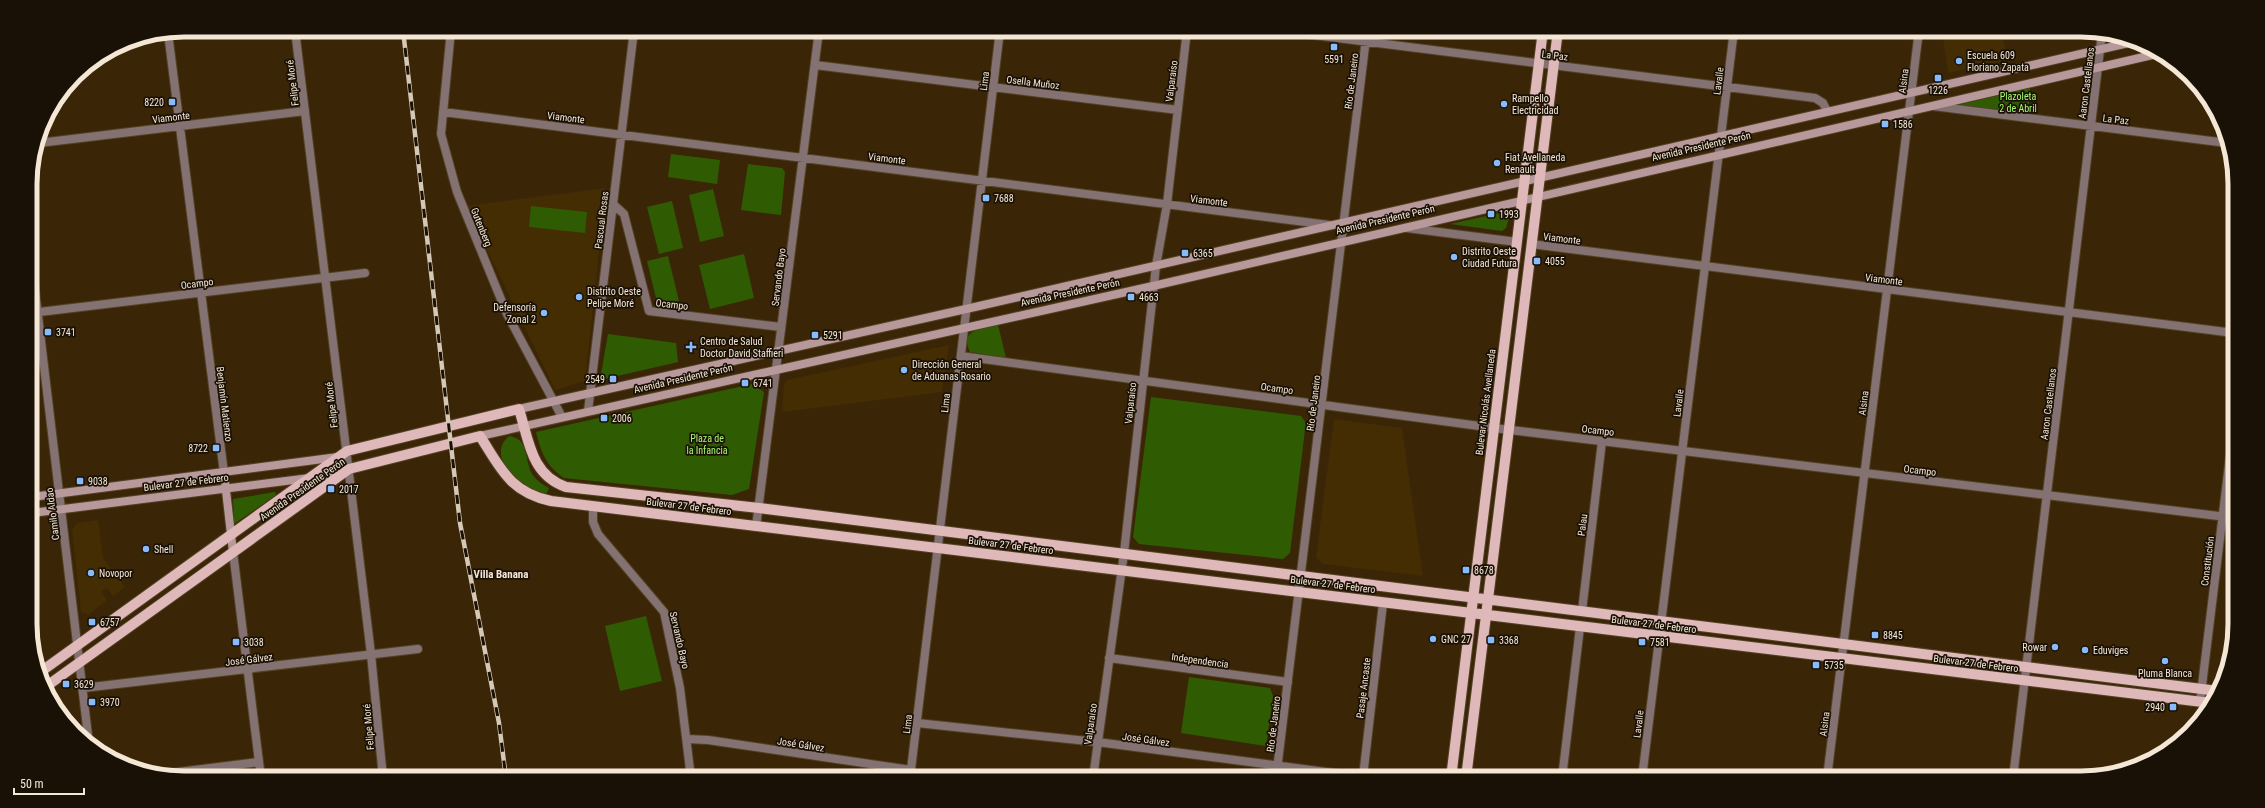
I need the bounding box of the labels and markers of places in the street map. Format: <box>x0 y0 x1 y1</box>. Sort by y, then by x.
marker: 5591 <box>1329 42 1339 52</box>
place label: Escuela 609 Floriano Zapata <box>1967 50 2029 73</box>
place label: 5591 <box>1324 54 1344 65</box>
marker: Escuela 609 Floriano Zapata <box>1954 56 1964 66</box>
marker: 1226 <box>1933 73 1943 83</box>
place label: 1226 <box>1928 85 1948 96</box>
place label: Rampello Electricidad <box>1512 93 1559 116</box>
place label: 8220 <box>144 97 164 108</box>
marker: 8220 <box>167 97 177 107</box>
marker: Rampello Electricidad <box>1499 99 1509 109</box>
marker: 1586 <box>1880 119 1890 129</box>
place label: 1586 <box>1893 119 1913 130</box>
place label: Fiat Avellaneda Renault <box>1505 152 1565 175</box>
marker: Fiat Avellaneda Renault <box>1492 158 1502 168</box>
marker: 7688 <box>981 193 991 203</box>
place label: 7688 <box>994 193 1014 204</box>
marker: 1993 <box>1486 209 1496 219</box>
place label: 1993 <box>1499 209 1519 220</box>
place label: Distrito Oeste Ciudad Futura <box>1462 246 1517 269</box>
marker: 6365 <box>1180 248 1190 258</box>
place label: 6365 <box>1193 248 1213 259</box>
marker: Distrito Oeste Ciudad Futura <box>1449 252 1459 262</box>
marker: 4055 <box>1532 256 1542 266</box>
place label: 4055 <box>1545 256 1565 267</box>
place label: Distrito Oeste Pelipe Moré <box>587 286 641 309</box>
marker: Distrito Oeste Pelipe Moré <box>574 292 584 302</box>
marker: 4663 <box>1126 292 1136 302</box>
place label: 4663 <box>1139 292 1159 303</box>
place label: Defensoría Zonal 2 <box>493 302 536 325</box>
marker: Defensoría Zonal 2 <box>539 308 549 318</box>
marker: 3741 <box>43 327 53 337</box>
place label: 3741 <box>56 327 76 338</box>
marker: 5291 <box>810 330 820 340</box>
place label: 5291 <box>823 330 843 341</box>
place label: Centro de Salud Doctor David Staffieri <box>700 336 783 359</box>
marker: Centro de Salud Doctor David Staffieri <box>685 341 697 353</box>
place label: Dirección General de Aduanas Rosario <box>912 359 991 382</box>
marker: Dirección General de Aduanas Rosario <box>899 365 909 375</box>
place label: 2549 <box>585 374 605 385</box>
marker: 2549 <box>608 374 618 384</box>
marker: 6741 <box>740 378 750 388</box>
place label: 6741 <box>753 378 773 389</box>
marker: 2006 <box>599 413 609 423</box>
place label: 2006 <box>612 413 632 424</box>
place label: 8722 <box>188 443 208 454</box>
marker: 8722 <box>211 443 221 453</box>
marker: 9038 <box>75 476 85 486</box>
place label: 9038 <box>88 476 108 487</box>
marker: 2017 <box>326 484 336 494</box>
place label: 2017 <box>339 484 359 495</box>
marker: Shell <box>141 544 151 554</box>
place label: Shell <box>154 544 173 555</box>
marker: 8678 <box>1461 565 1471 575</box>
place label: 8678 <box>1474 565 1494 576</box>
marker: Novopor <box>86 568 96 578</box>
place label: Novopor <box>99 568 132 579</box>
marker: 6757 <box>87 617 97 627</box>
place label: 6757 <box>100 617 120 628</box>
marker: 8845 <box>1870 630 1880 640</box>
place label: 8845 <box>1883 630 1903 641</box>
marker: GNC 27 <box>1428 634 1438 644</box>
place label: GNC 27 <box>1441 634 1471 645</box>
marker: 3368 <box>1486 635 1496 645</box>
place label: 3368 <box>1499 635 1519 646</box>
marker: 3038 <box>231 637 241 647</box>
place label: 3038 <box>244 637 264 648</box>
marker: 7581 <box>1637 637 1647 647</box>
place label: 7581 <box>1650 637 1670 648</box>
place label: Rowar <box>2022 642 2047 653</box>
marker: Rowar <box>2050 642 2060 652</box>
marker: Eduviges <box>2080 645 2090 655</box>
place label: Eduviges <box>2093 645 2129 656</box>
marker: Pluma Blanca <box>2160 656 2170 666</box>
marker: 5735 <box>1811 660 1821 670</box>
place label: 5735 <box>1824 660 1844 671</box>
place label: Pluma Blanca <box>2138 668 2192 679</box>
marker: 3629 <box>61 679 71 689</box>
place label: 3629 <box>74 679 94 690</box>
marker: 3970 <box>87 697 97 707</box>
place label: 3970 <box>100 697 120 708</box>
place label: 2940 <box>2145 702 2165 713</box>
marker: 2940 <box>2168 702 2178 712</box>

